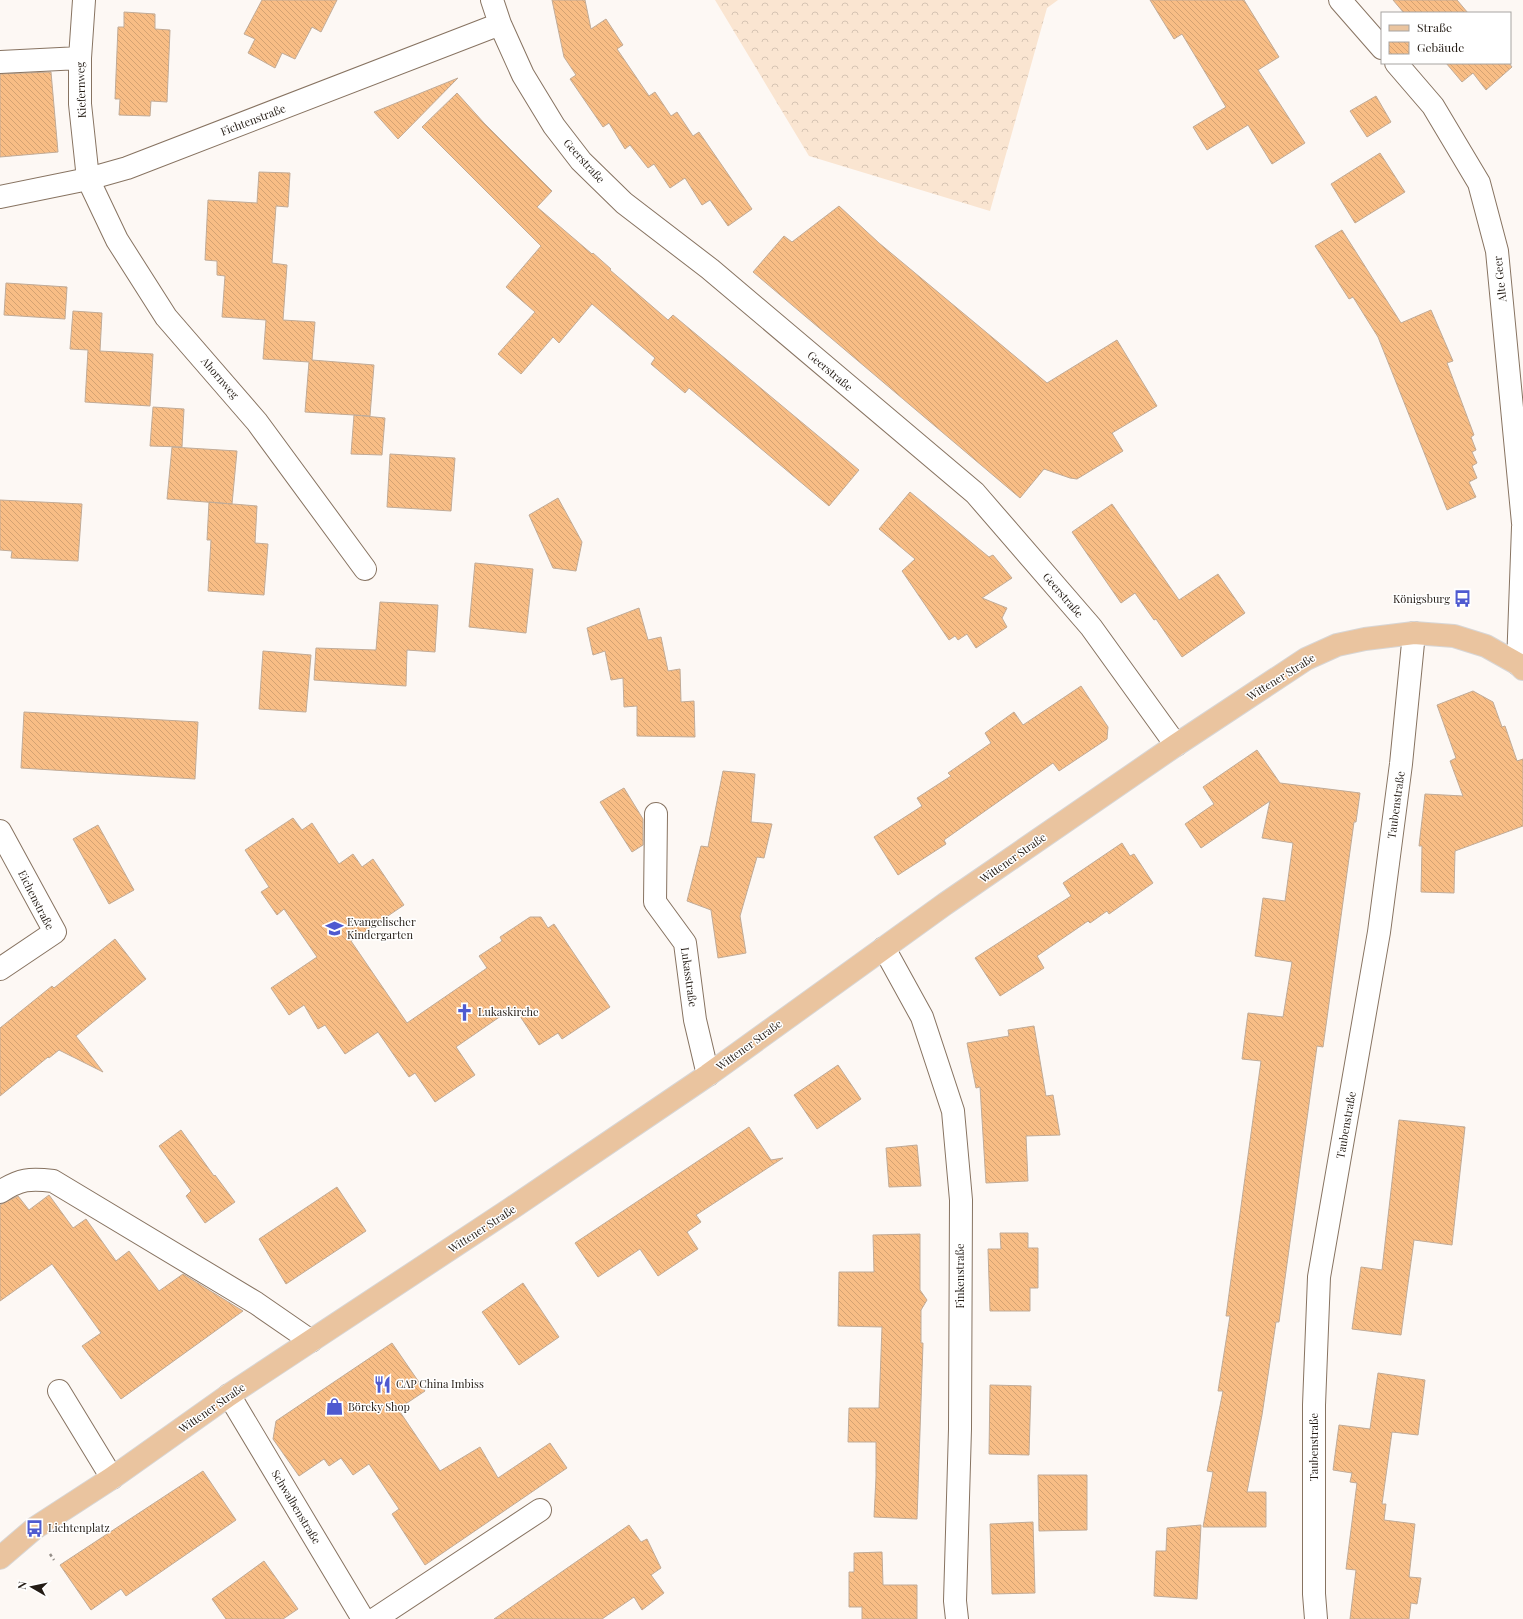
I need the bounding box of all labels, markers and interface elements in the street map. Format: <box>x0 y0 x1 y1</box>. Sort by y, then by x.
legend <box>1381 12 1511 64</box>
text: Straße <box>1417 19 1452 35</box>
text: Gebäude <box>1417 39 1464 55</box>
street label: Kiefernweg <box>72 62 89 118</box>
street label: Fichtenstraße <box>218 100 288 139</box>
street label: Geerstraße <box>560 135 609 186</box>
street label: Alte Geer <box>1490 255 1509 304</box>
street label: Geerstraße <box>804 347 857 394</box>
street label: Ahornweg <box>197 353 243 402</box>
street label: Geerstraße <box>1040 569 1087 621</box>
bus stop icon: Königsburg <box>1453 589 1473 609</box>
place label: Königsburg <box>1393 591 1450 606</box>
street label: Wittener Straße <box>1243 649 1318 704</box>
street label: Taubenstraße <box>1383 770 1408 840</box>
street label: Wittener Straße <box>976 829 1049 887</box>
street label: Eichenstraße <box>15 867 58 933</box>
place label: Evangelischer Kindergarten <box>347 914 416 942</box>
school or university icon: Evangelischer Kindergarten <box>324 918 344 938</box>
street label: Lukasstraße <box>678 946 701 1008</box>
church icon: Lukaskirche <box>455 1002 475 1022</box>
place label: Lukaskirche <box>478 1004 539 1019</box>
street label: Wittener Straße <box>712 1015 785 1074</box>
street label: Taubenstraße <box>1332 1090 1359 1160</box>
street label: Wittener Straße <box>444 1201 519 1257</box>
street label: Finkenstraße <box>952 1243 967 1309</box>
restaurant icon: CAP China Imbiss <box>373 1374 393 1394</box>
place label: CAP China Imbiss <box>396 1376 484 1391</box>
street label: Wittener Straße <box>175 1379 248 1437</box>
shop icon: Böreky Shop <box>325 1397 345 1417</box>
place label: Böreky Shop <box>348 1399 410 1414</box>
street label: Taubenstraße <box>1306 1413 1321 1481</box>
street label: Schwalbenstraße <box>268 1467 325 1547</box>
bus stop icon: Lichtenplatz <box>25 1518 45 1538</box>
place label: Lichtenplatz <box>48 1520 110 1535</box>
north arrow <box>12 1567 52 1607</box>
text: N <box>14 1580 30 1590</box>

